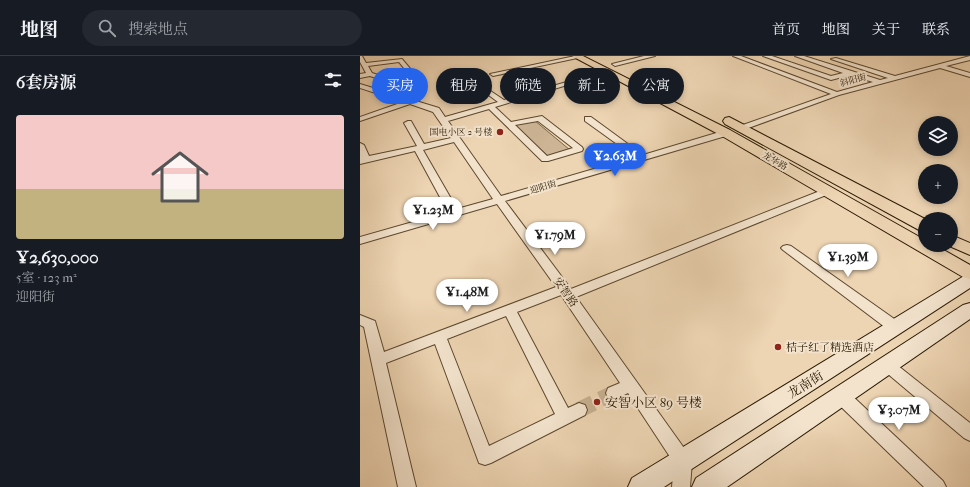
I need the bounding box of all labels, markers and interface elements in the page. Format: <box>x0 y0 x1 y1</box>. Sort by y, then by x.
search box <box>82 10 362 46</box>
icon: search <box>96 17 118 39</box>
text: 地图 <box>20 19 58 41</box>
text: 搜索地点 <box>128 20 188 38</box>
text: 首页 <box>772 21 800 38</box>
text: 地图 <box>822 21 850 38</box>
text: 关于 <box>872 21 900 38</box>
text: 联系 <box>922 21 950 38</box>
chip: 买房 <box>372 68 428 104</box>
chip: 租房 <box>436 68 492 104</box>
chip: 筛选 <box>500 68 556 104</box>
chip: 新上 <box>564 68 620 104</box>
chip: 公寓 <box>628 68 684 104</box>
icon: filters <box>322 69 344 91</box>
text: 6套房源 <box>16 72 76 92</box>
street label: 斜阳街 <box>839 72 867 88</box>
map controls <box>918 116 958 252</box>
button: layers <box>918 116 958 156</box>
place label: 国电小区 2 号楼 <box>430 127 492 137</box>
marker: 国电小区 2 号楼 <box>495 127 505 137</box>
icon: home <box>144 141 216 213</box>
pin: ¥2.63M <box>582 143 648 177</box>
text: ¥2.63M <box>593 148 637 163</box>
street label: 龙华路 <box>761 150 789 172</box>
button: + <box>918 164 958 204</box>
street label: 迎阳街 <box>529 178 557 196</box>
pin: ¥1.23M <box>400 197 466 231</box>
text: ¥1.23M <box>412 202 454 217</box>
button: − <box>918 212 958 252</box>
pin: ¥1.79M <box>522 222 588 256</box>
text: ¥1.79M <box>534 227 576 242</box>
pin: ¥1.39M <box>815 244 881 278</box>
text: ¥2,630,000 <box>16 247 99 267</box>
text: ¥1.39M <box>827 249 869 264</box>
text: 5室 · 123 m² <box>16 270 77 285</box>
street label: 安智路 <box>551 275 580 310</box>
pin: ¥1.48M <box>434 279 500 313</box>
text: ¥1.48M <box>445 284 489 299</box>
text: 迎阳街 <box>16 289 55 304</box>
place label: 桔子红了精选酒店 <box>786 341 874 354</box>
marker: 桔子红了精选酒店 <box>773 342 783 352</box>
street label: 龙南街 <box>785 368 826 401</box>
place label: 安智小区 89 号楼 <box>605 395 702 410</box>
marker: 安智小区 89 号楼 <box>592 397 602 407</box>
pin: ¥3.07M <box>866 397 932 431</box>
text: ¥3.07M <box>877 402 921 417</box>

